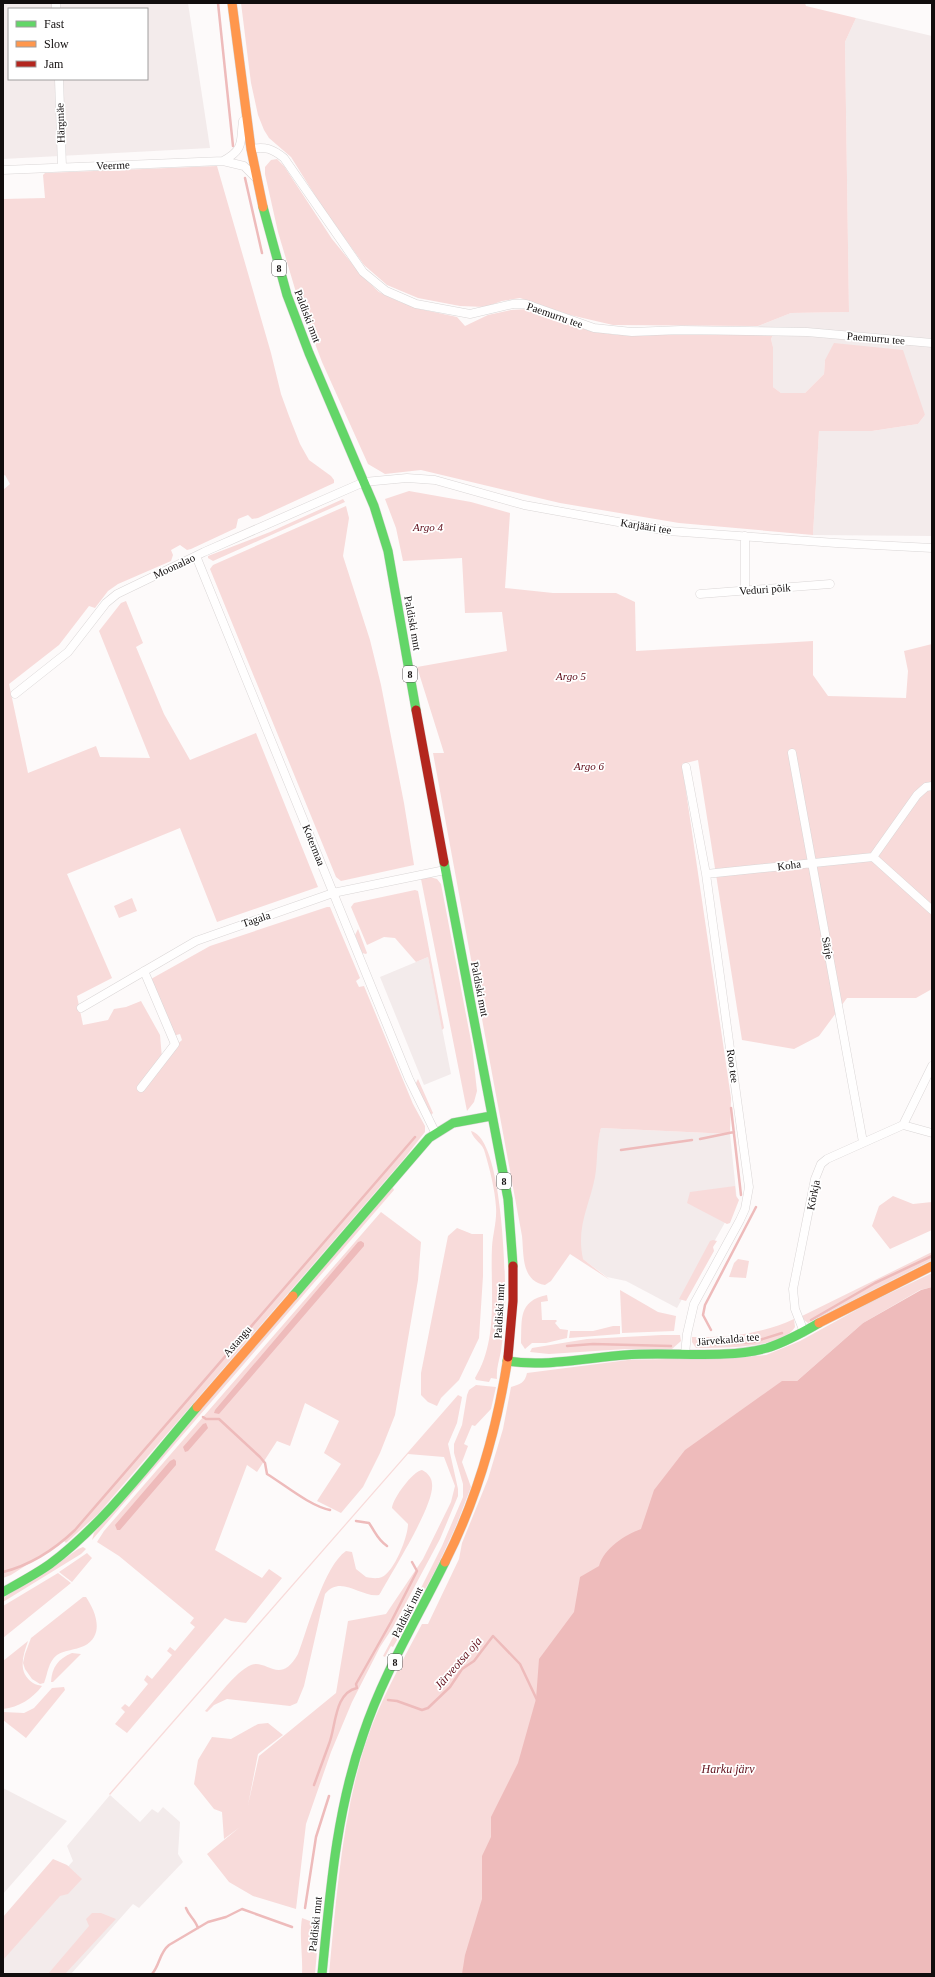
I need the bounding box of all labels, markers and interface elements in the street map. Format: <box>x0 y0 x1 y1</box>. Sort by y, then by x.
legend <box>8 8 148 80</box>
text: Fast <box>44 17 65 31</box>
text: Slow <box>44 37 69 51</box>
text: Jam <box>44 57 64 71</box>
street label: Härgmäe <box>53 103 67 143</box>
street label: Veerme <box>96 158 130 172</box>
road number: 8 <box>272 260 286 276</box>
street label: Paldiski mnt <box>292 288 324 344</box>
street label: Paemurru tee <box>525 300 585 330</box>
street label: Paemurru tee <box>846 329 906 347</box>
street label: Karjääri tee <box>620 516 673 536</box>
park label: Argo 4 <box>412 521 443 533</box>
street label: Moonalao <box>151 551 197 581</box>
street label: Veduri põik <box>739 581 792 597</box>
street label: Paldiski mnt <box>402 595 424 651</box>
road number: 8 <box>403 666 417 682</box>
park label: Argo 5 <box>555 670 586 682</box>
park label: Argo 6 <box>573 760 604 772</box>
street label: Kotermaa <box>300 823 328 867</box>
street label: Koha <box>776 858 802 872</box>
street label: Tagala <box>240 909 272 929</box>
street label: Särje <box>820 936 836 960</box>
street label: Paldiski mnt <box>469 961 491 1017</box>
street label: Roo tee <box>725 1048 741 1084</box>
road number: 8 <box>497 1173 511 1189</box>
street label: Kõrkja <box>804 1179 822 1211</box>
street label: Paldiski mnt <box>492 1283 506 1339</box>
street label: Astangu <box>220 1323 254 1359</box>
street label: Järvekalda tee <box>696 1330 760 1348</box>
street label: Paldiski mnt <box>389 1585 425 1639</box>
water label: Järveotsa oja <box>431 1634 485 1692</box>
road number: 8 <box>388 1654 402 1670</box>
water label: Harku järv <box>701 1762 755 1776</box>
street label: Paldiski mnt <box>306 1896 324 1952</box>

